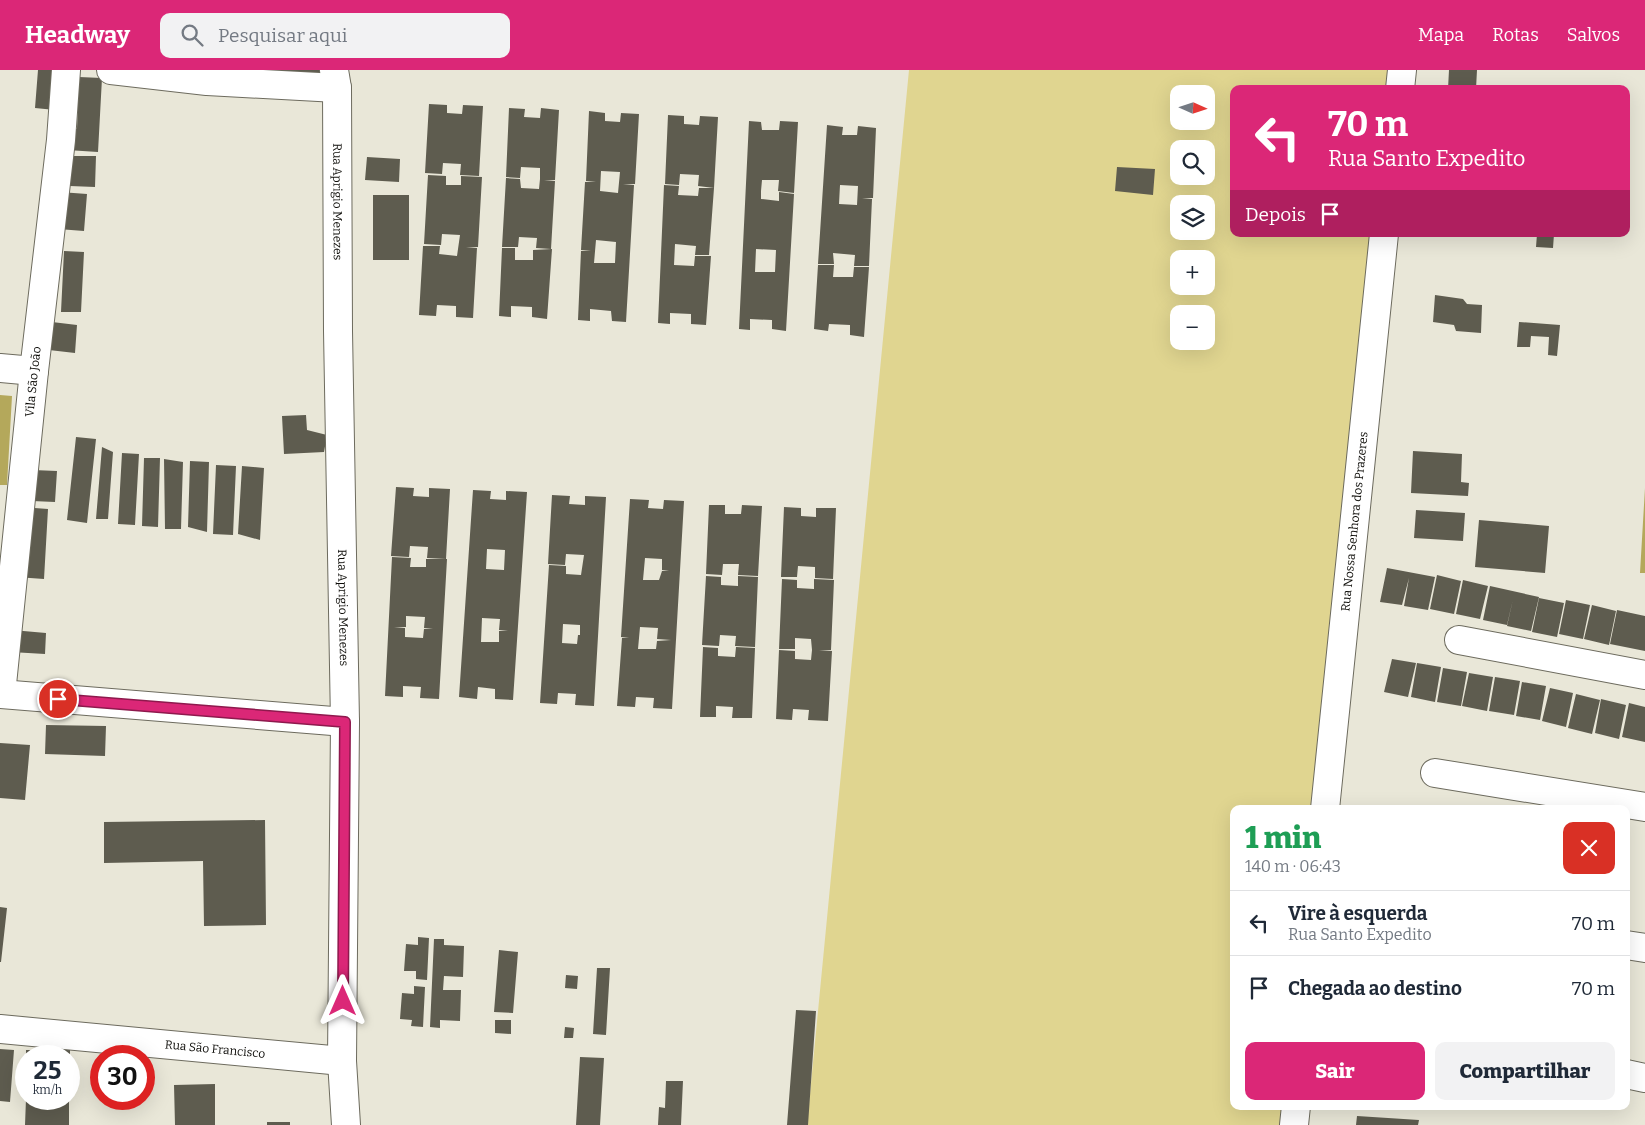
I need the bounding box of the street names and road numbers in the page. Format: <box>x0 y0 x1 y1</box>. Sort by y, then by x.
street label: Rua Aprigio Menezes <box>330 143 345 261</box>
street label: Vila São João <box>22 346 44 417</box>
street label: Rua Nossa Senhora dos Prazeres <box>1338 431 1371 612</box>
street label: Rua Aprigio Menezes <box>335 549 351 667</box>
street label: Rua São Francisco <box>164 1037 266 1061</box>

